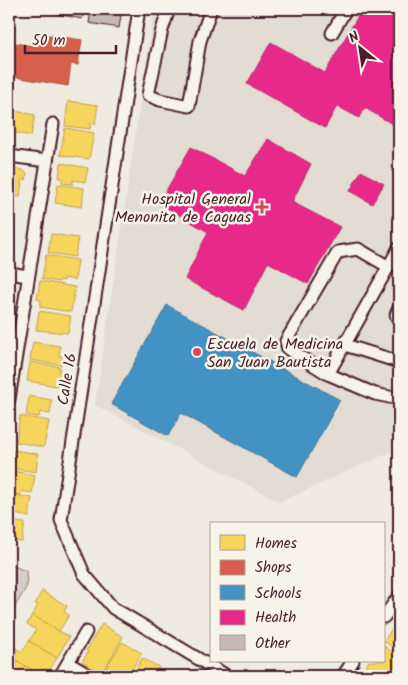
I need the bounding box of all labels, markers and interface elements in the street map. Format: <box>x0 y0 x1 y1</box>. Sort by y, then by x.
scale bar <box>25 22 116 54</box>
north arrow <box>336 22 386 72</box>
text: N <box>345 26 363 49</box>
text: 50 m <box>32 29 66 53</box>
place label: Hospital General Menonita de Caguas <box>115 187 251 230</box>
marker: Hospital General Menonita de Caguas <box>255 200 269 214</box>
place label: Escuela de Medicina San Juan Bautista <box>207 332 343 375</box>
marker: Escuela de Medicina San Juan Bautista <box>191 346 203 358</box>
street label: Calle 16 <box>51 351 84 407</box>
legend <box>210 522 386 662</box>
text: Homes <box>255 532 298 556</box>
text: Shops <box>255 556 292 580</box>
text: Schools <box>255 582 302 606</box>
text: Health <box>255 606 296 630</box>
text: Other <box>255 632 291 656</box>

